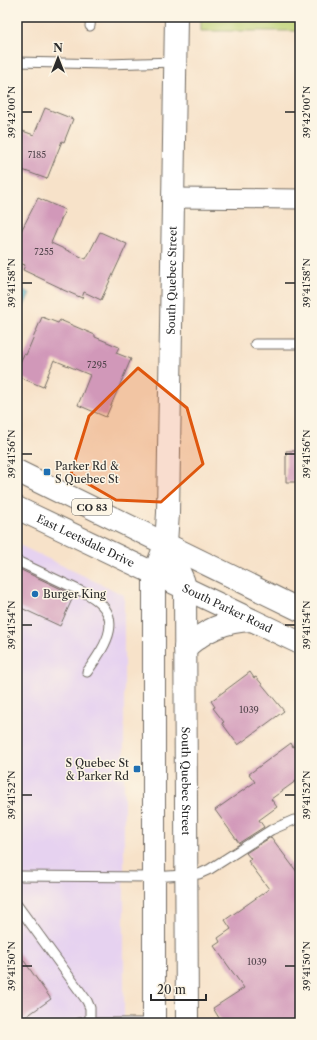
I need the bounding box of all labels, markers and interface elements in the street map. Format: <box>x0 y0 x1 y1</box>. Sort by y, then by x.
north arrow <box>38 38 78 78</box>
text: N <box>53 41 63 55</box>
text: 39°42'00"N <box>5 86 18 138</box>
text: 39°42'00"N <box>300 86 313 138</box>
house number: 7185 <box>28 149 46 160</box>
street label: South Quebec Street <box>164 226 180 335</box>
house number: 7255 <box>34 246 54 257</box>
text: 39°41'58"N <box>5 258 18 308</box>
text: 39°41'58"N <box>300 258 313 308</box>
house number: 7295 <box>87 359 107 370</box>
text: 39°41'56"N <box>5 429 18 479</box>
text: 39°41'56"N <box>300 429 313 479</box>
place label: Parker Rd & S Quebec St <box>55 459 119 486</box>
marker: Parker Rd & S Quebec St <box>42 467 52 477</box>
road number: CO 83 <box>72 499 112 515</box>
street label: East Leetsdale Drive <box>34 511 137 570</box>
street label: South Parker Road <box>180 581 275 636</box>
place label: Burger King <box>43 587 106 601</box>
marker: Burger King <box>30 589 40 599</box>
text: 39°41'54"N <box>5 600 18 650</box>
text: 39°41'54"N <box>300 600 313 650</box>
house number: 1039 <box>239 704 259 715</box>
street label: South Quebec Street <box>179 727 193 836</box>
place label: S Quebec St & Parker Rd <box>65 756 129 783</box>
marker: S Quebec St & Parker Rd <box>132 764 142 774</box>
text: 39°41'52"N <box>5 770 18 820</box>
text: 39°41'52"N <box>300 770 313 820</box>
text: 39°41'50"N <box>5 941 18 991</box>
text: 39°41'50"N <box>300 941 313 991</box>
house number: 1039 <box>247 956 267 967</box>
scale bar <box>151 976 206 1002</box>
text: 20 m <box>157 982 186 997</box>

